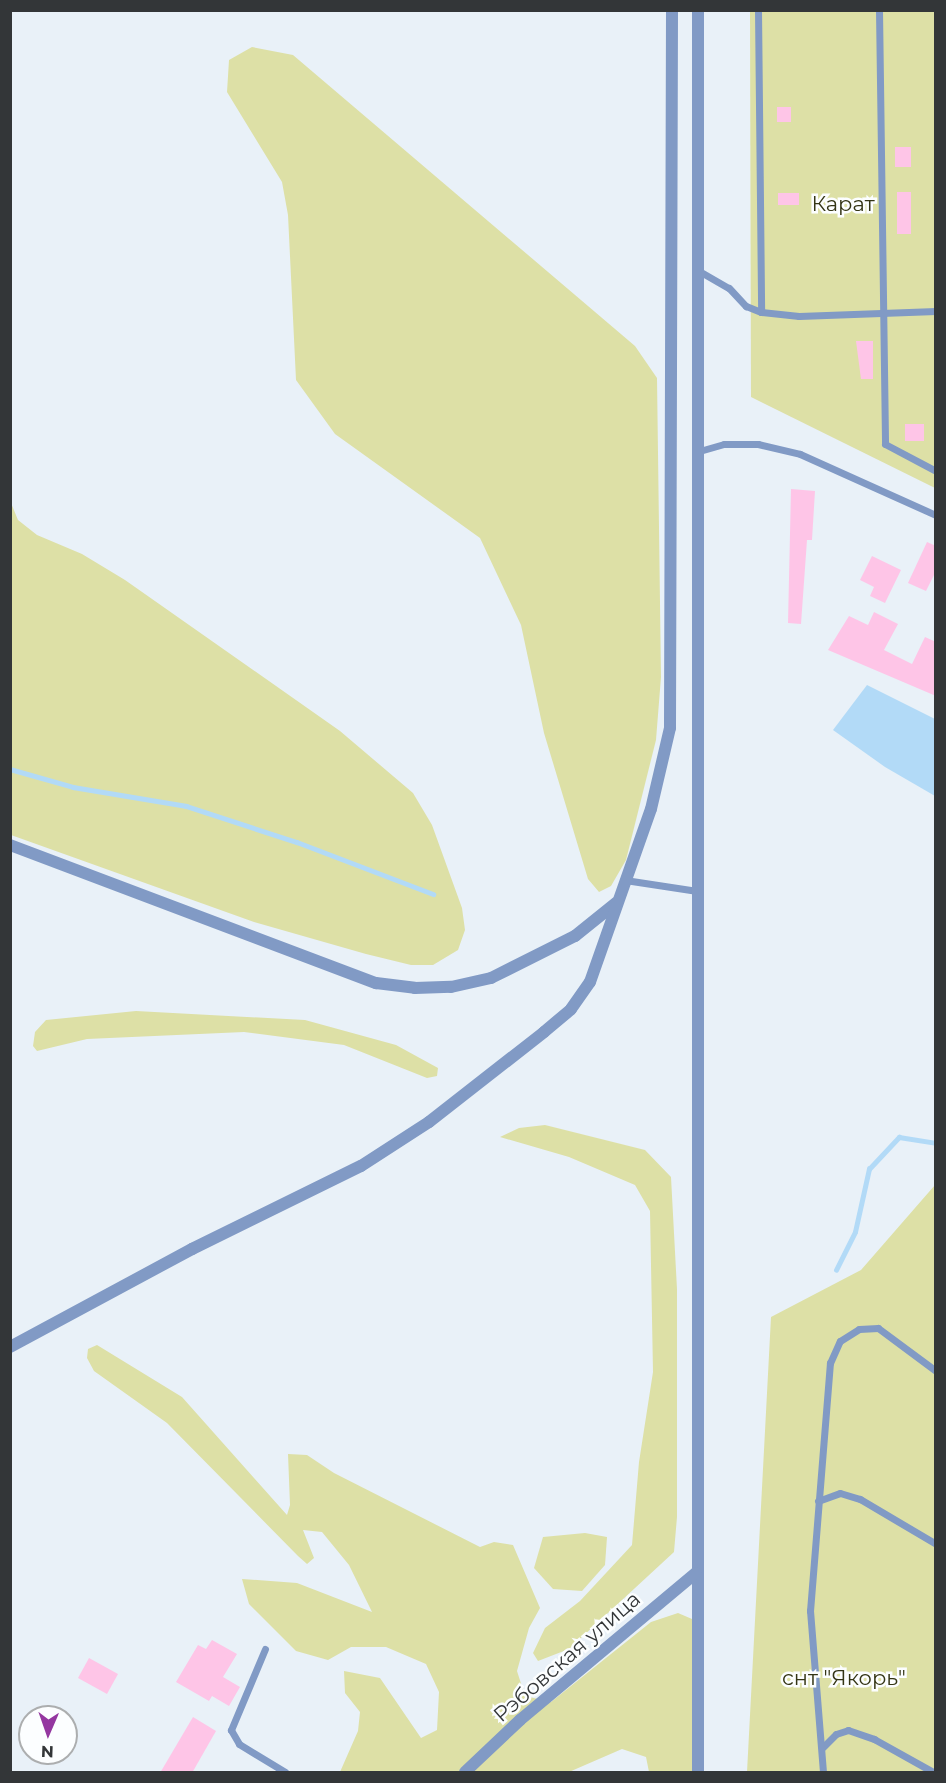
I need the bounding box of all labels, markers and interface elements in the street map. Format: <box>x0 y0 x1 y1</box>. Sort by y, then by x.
park label: Карат <box>811 191 875 217</box>
street label: Рэбовская улица <box>488 1586 646 1728</box>
park label: снт "Якорь" <box>782 1665 906 1691</box>
north arrow <box>18 1705 78 1765</box>
text: N <box>41 1742 54 1761</box>

